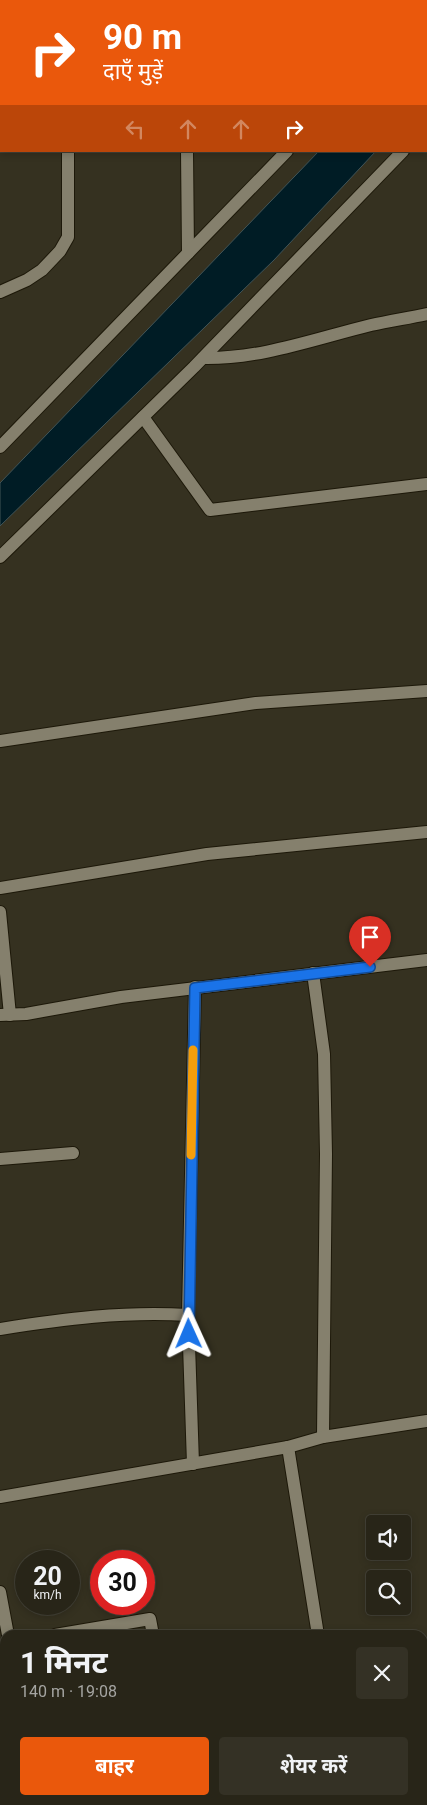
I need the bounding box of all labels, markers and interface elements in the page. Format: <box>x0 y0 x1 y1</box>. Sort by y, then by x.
text: 90 m <box>103 17 182 58</box>
icon: right <box>20 20 85 85</box>
text: दाएँ मुड़ें <box>103 59 163 84</box>
icon: left <box>121 115 149 143</box>
icon: ahead <box>174 115 202 143</box>
icon: ahead <box>227 115 255 143</box>
icon: right <box>280 115 308 143</box>
pin <box>349 916 391 967</box>
icon: arrive <box>356 923 384 951</box>
position arrow <box>162 1307 214 1359</box>
map controls <box>366 1515 411 1615</box>
button: sound <box>366 1515 411 1560</box>
speed limit sign: 30 <box>90 1550 155 1615</box>
text: 20 <box>33 1562 62 1591</box>
button: search <box>366 1570 411 1615</box>
text: km/h <box>33 1588 62 1602</box>
text: 1 मिनट <box>20 1645 108 1680</box>
button: close <box>356 1647 408 1699</box>
text: 140 m · 19:08 <box>20 1682 117 1701</box>
button: बाहर <box>20 1737 209 1795</box>
button: शेयर करें <box>219 1737 408 1795</box>

